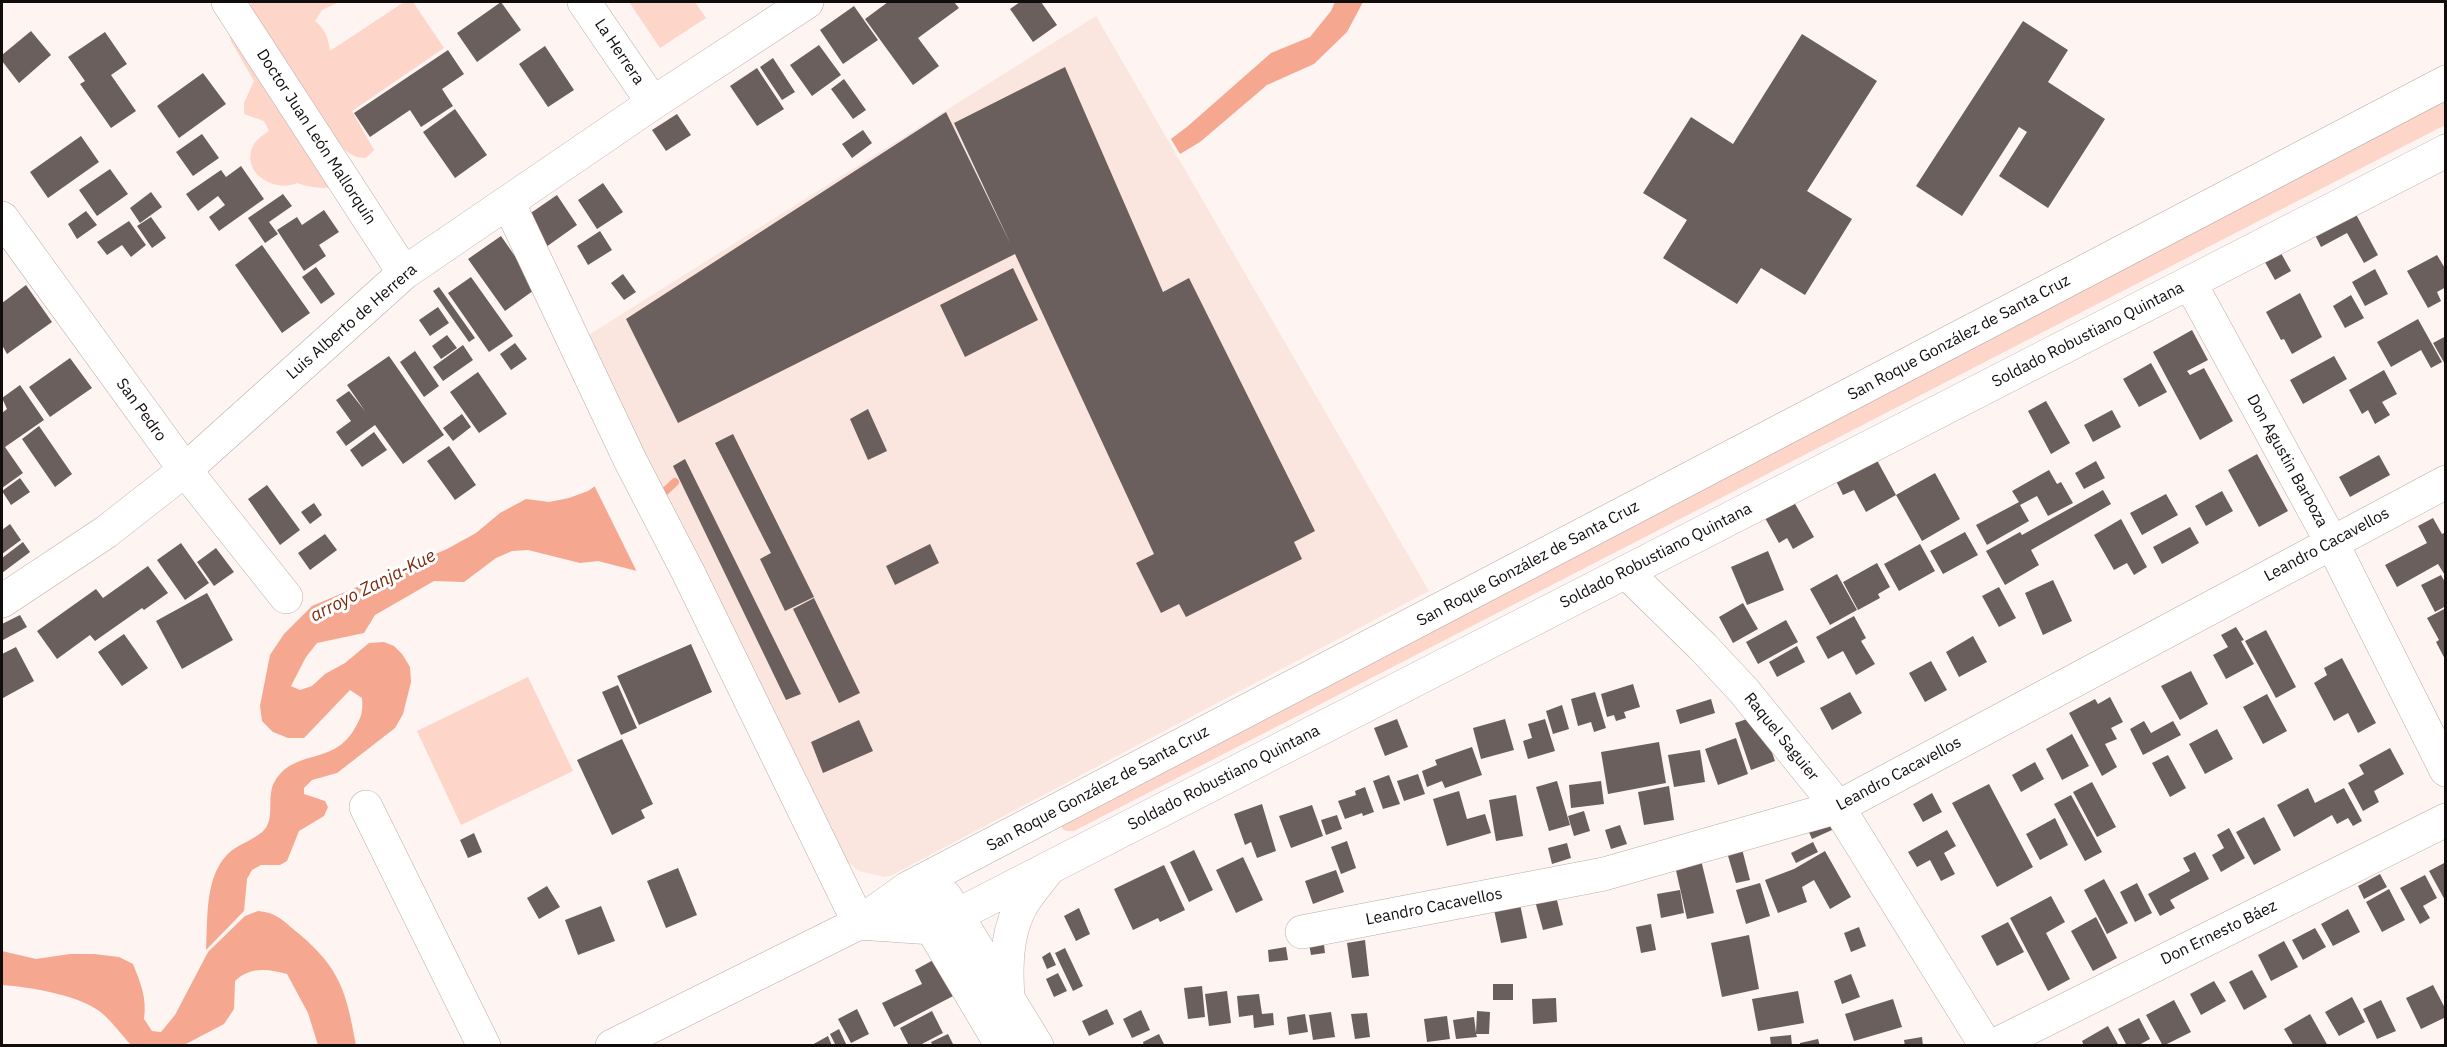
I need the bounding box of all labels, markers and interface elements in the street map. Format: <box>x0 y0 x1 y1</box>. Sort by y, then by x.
street label: La Herrera <box>590 15 648 89</box>
street label: Doctor Juan León Mallorquín <box>252 46 380 228</box>
street label: Luis Alberto de Herrera <box>283 260 421 384</box>
street label: San Roque González de Santa Cruz <box>1845 271 2073 405</box>
street label: Soldado Robustiano Quintana <box>1989 278 2187 392</box>
street label: San Pedro <box>112 375 170 445</box>
street label: Don Agustin Barboza <box>2242 391 2332 531</box>
street label: San Roque González de Santa Cruz <box>1414 497 1642 631</box>
street label: Soldado Robustiano Quintana <box>1557 499 1755 613</box>
street label: Leandro Cacavellos <box>2261 504 2393 586</box>
water label: arroyo Zanja-Kue <box>307 545 439 627</box>
street label: Raquel Saguier <box>1740 689 1822 785</box>
street label: Soldado Robustiano Quintana <box>1125 721 1323 835</box>
street label: San Roque González de Santa Cruz <box>984 722 1212 856</box>
street label: Leandro Cacavellos <box>1833 733 1965 815</box>
street label: Leandro Cacavellos <box>1364 884 1504 930</box>
street label: Don Ernesto Báez <box>2158 897 2280 969</box>

